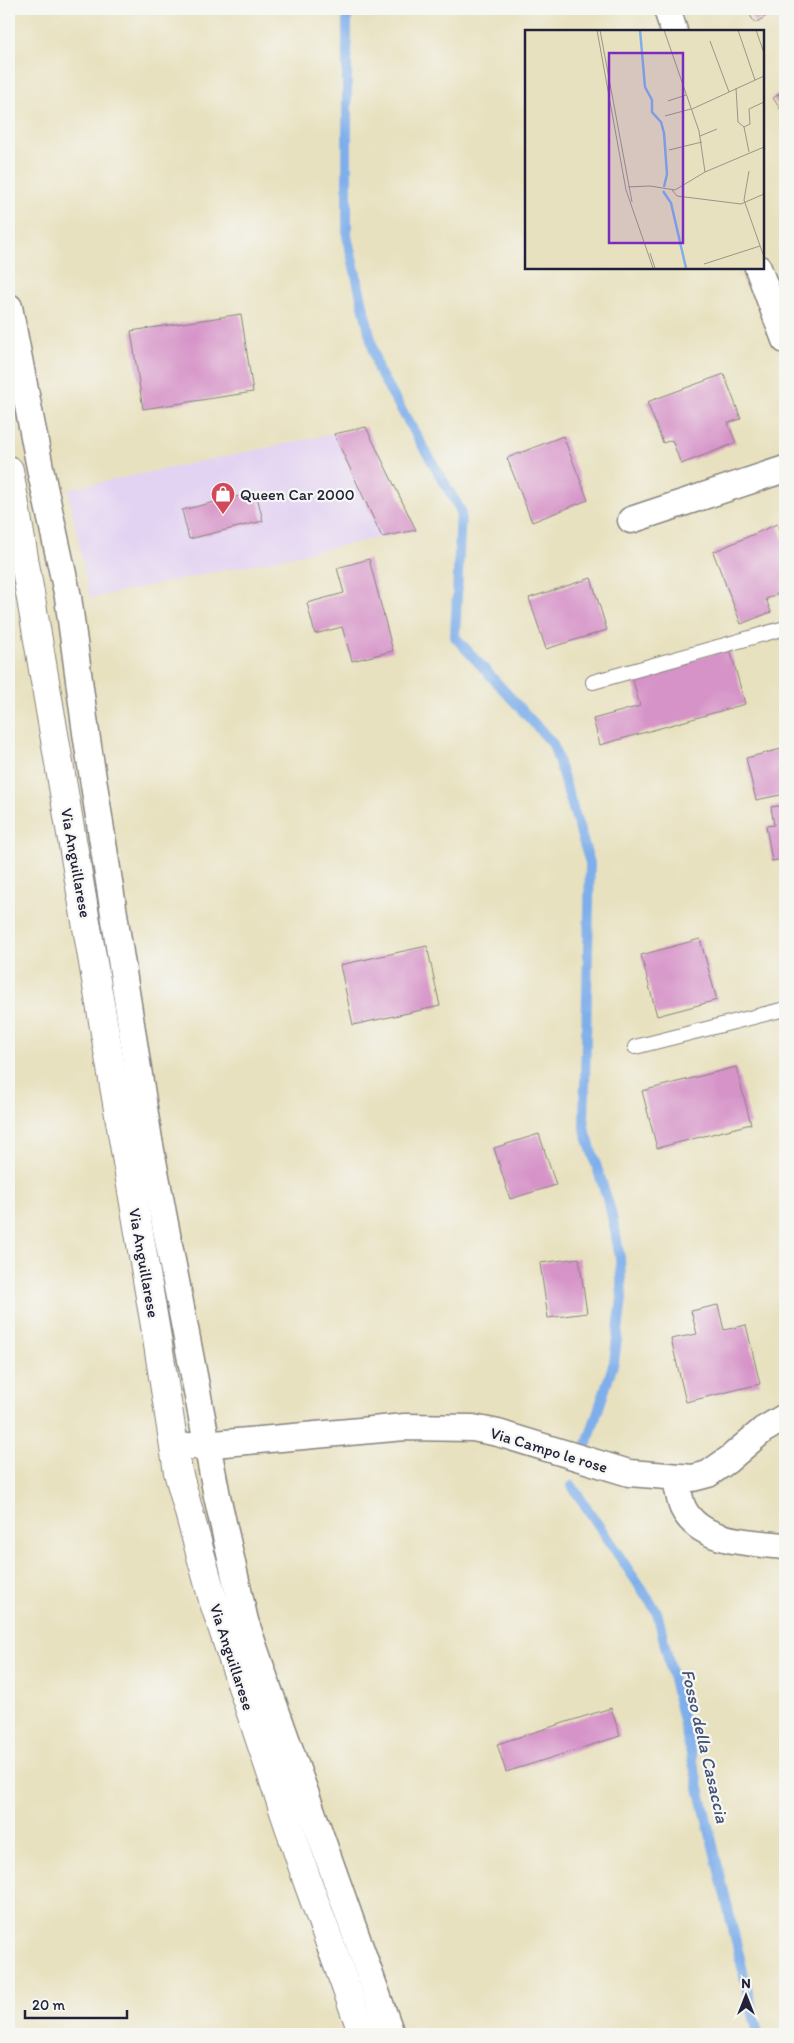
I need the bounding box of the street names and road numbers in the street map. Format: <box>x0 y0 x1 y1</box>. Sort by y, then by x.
street label: Via Anguillarese <box>57 807 95 919</box>
street label: Via Anguillarese <box>125 1207 163 1319</box>
street label: Via Campo le rose <box>488 1423 610 1477</box>
street label: Via Anguillarese <box>206 1601 258 1713</box>

